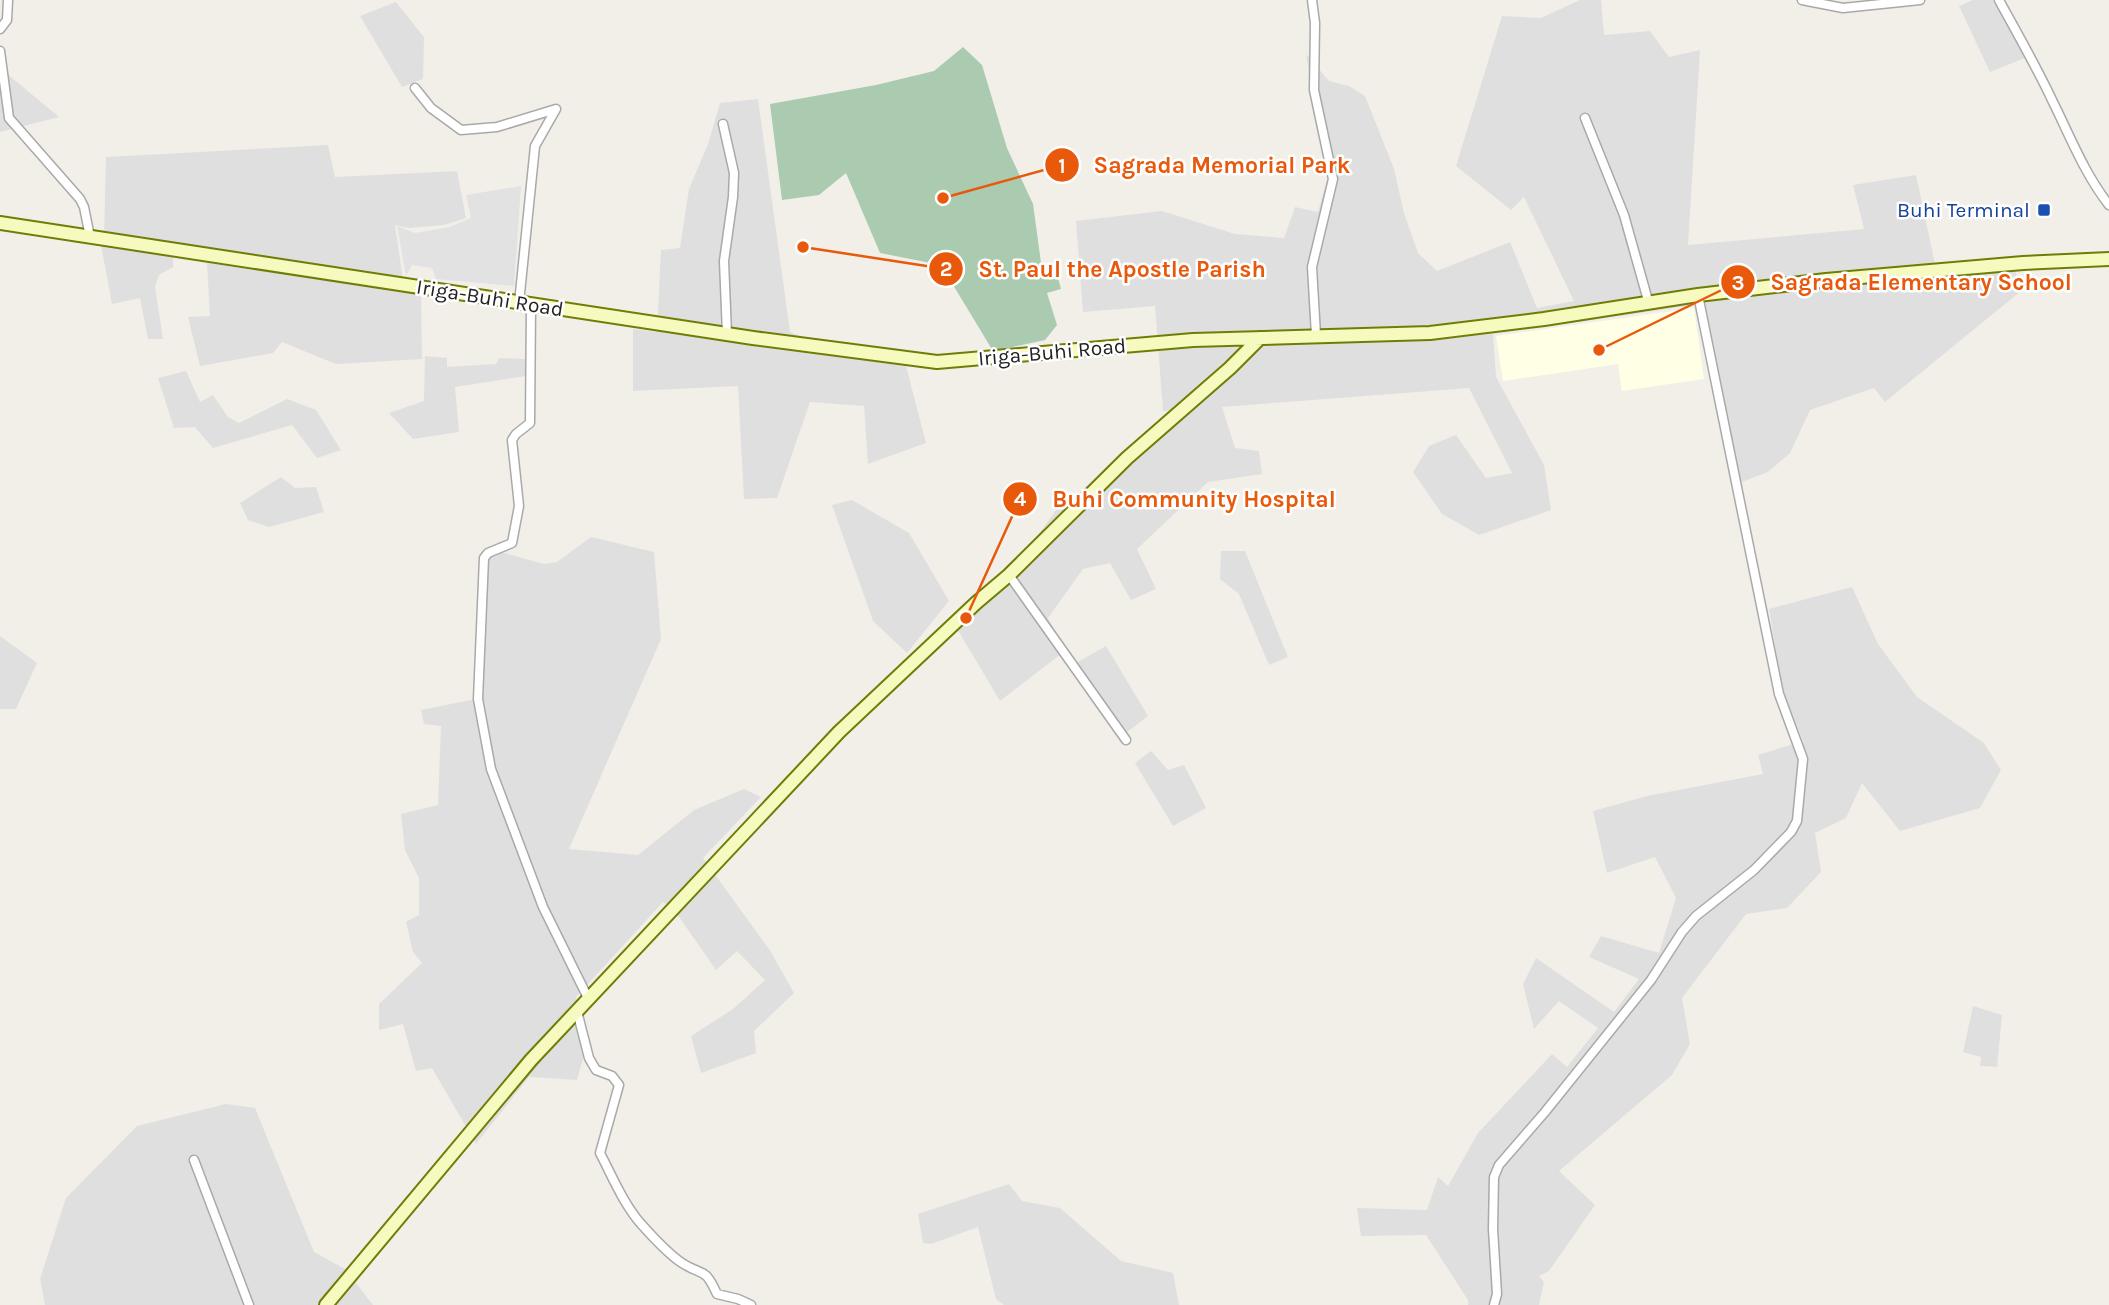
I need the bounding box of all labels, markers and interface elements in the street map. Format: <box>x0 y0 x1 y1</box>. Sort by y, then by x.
callout: Sagrada Memorial Park <box>1044 143 1364 187</box>
text: Sagrada Memorial Park <box>1094 152 1351 179</box>
text: 1 <box>1058 154 1066 178</box>
place label: Buhi Terminal <box>1897 198 2030 222</box>
marker: Buhi Terminal <box>2036 202 2052 218</box>
callout: St. Paul the Apostle Parish <box>929 247 1279 291</box>
text: St. Paul the Apostle Parish <box>978 256 1266 283</box>
text: 2 <box>940 257 952 281</box>
callout: Sagrada Elementary School <box>1721 260 2085 304</box>
text: Sagrada Elementary School <box>1770 269 2072 296</box>
text: 3 <box>1731 271 1745 295</box>
street label: Iriga-Buhi Road <box>415 275 565 321</box>
street label: Iriga-Buhi Road <box>977 334 1127 370</box>
callout: Buhi Community Hospital <box>1003 477 1349 521</box>
text: Buhi Community Hospital <box>1052 486 1336 513</box>
text: 4 <box>1014 487 1027 511</box>

